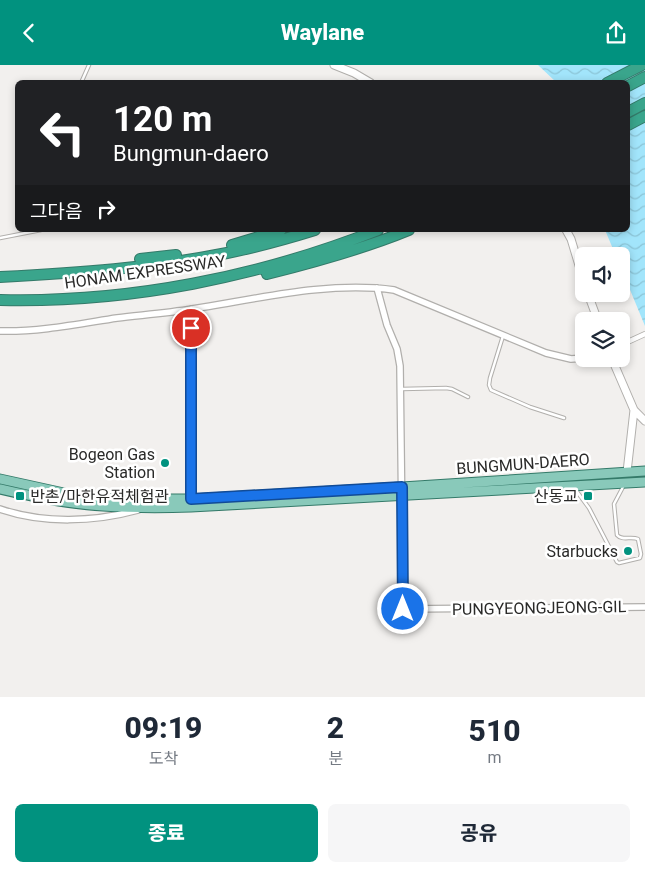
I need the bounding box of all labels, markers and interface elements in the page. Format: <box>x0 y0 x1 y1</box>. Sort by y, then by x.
icon: back <box>15 19 43 47</box>
icon: share <box>602 19 630 47</box>
text: Waylane <box>281 20 364 45</box>
text: 120 m <box>113 99 212 140</box>
icon: left <box>30 100 95 165</box>
text: Bungmun-daero <box>113 141 269 166</box>
icon: right <box>92 195 120 223</box>
text: 그다음 <box>30 200 82 223</box>
map controls <box>575 247 630 367</box>
button: sound <box>575 247 630 302</box>
street label: HONAM EXPRESSWAY <box>63 251 227 293</box>
pin <box>170 307 212 349</box>
button: layers <box>575 312 630 367</box>
icon: arrive <box>177 314 205 342</box>
place label: Bogeon Gas Station <box>69 445 155 482</box>
street label: BUNGMUN-DAERO <box>456 450 590 478</box>
marker: Bogeon Gas Station <box>159 457 171 469</box>
place label: 반촌/마한유적체험관 <box>30 487 169 506</box>
place label: 산동교 <box>534 487 578 506</box>
marker: 반촌/마한유적체험관 <box>14 490 26 502</box>
marker: 산동교 <box>582 490 594 502</box>
place label: Starbucks <box>547 542 618 561</box>
marker: Starbucks <box>622 545 634 557</box>
position arrow <box>376 582 428 634</box>
street label: PUNGYEONGJEONG-GIL <box>452 597 627 619</box>
text: 09:19 <box>124 710 202 745</box>
text: 2 <box>327 710 344 745</box>
text: 510 <box>469 713 521 748</box>
text: m <box>488 748 502 767</box>
text: 도착 <box>149 749 178 768</box>
text: 분 <box>328 749 343 768</box>
button: 종료 <box>15 804 318 862</box>
button: 공유 <box>328 804 630 862</box>

